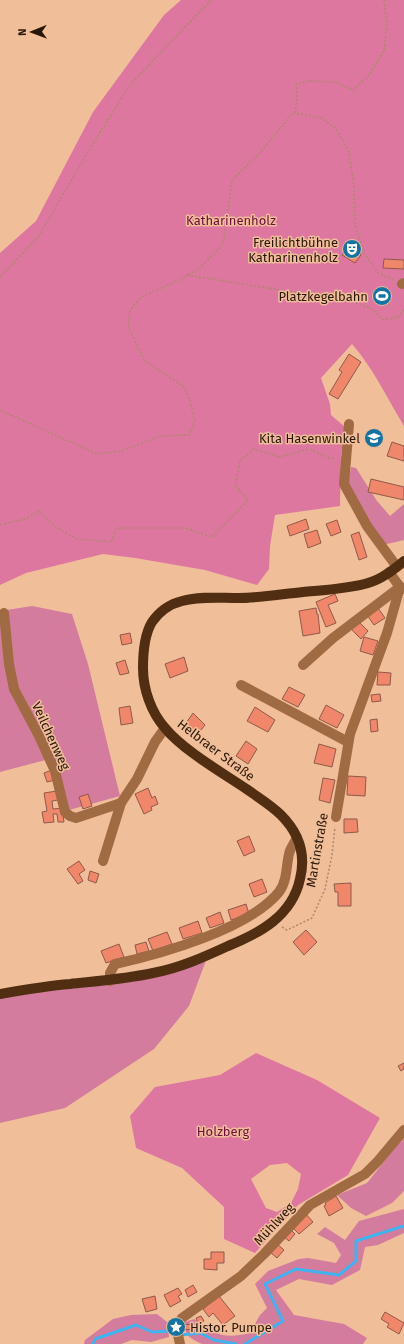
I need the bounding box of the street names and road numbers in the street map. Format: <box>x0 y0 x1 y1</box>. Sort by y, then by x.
street label: Veilchenweg <box>29 700 73 773</box>
street label: Helbraer Straße <box>174 716 258 784</box>
street label: Martinstraße <box>303 812 331 888</box>
street label: Mühlweg <box>251 1200 297 1248</box>

